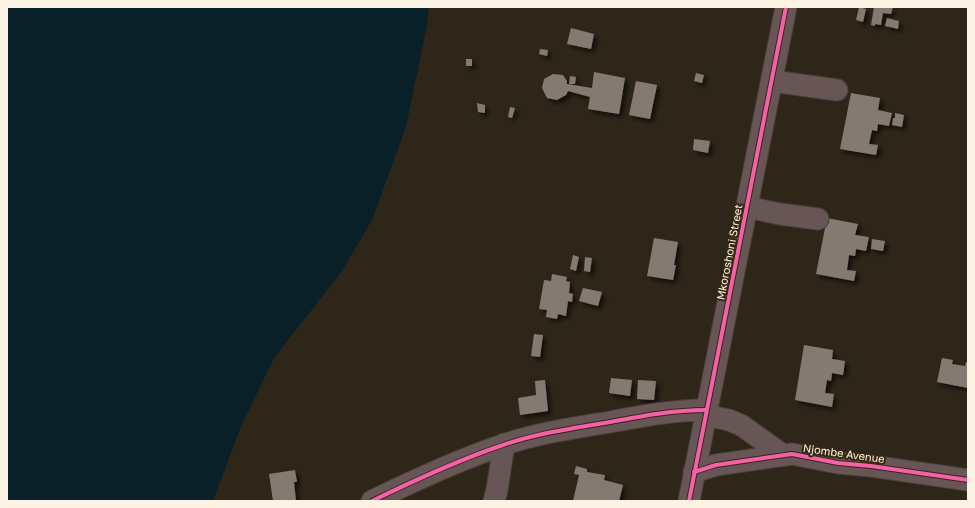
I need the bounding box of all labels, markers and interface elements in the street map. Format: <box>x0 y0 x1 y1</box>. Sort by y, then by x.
street label: Mkoroshoni Street <box>713 203 745 301</box>
street label: Njombe Avenue <box>802 441 886 465</box>

